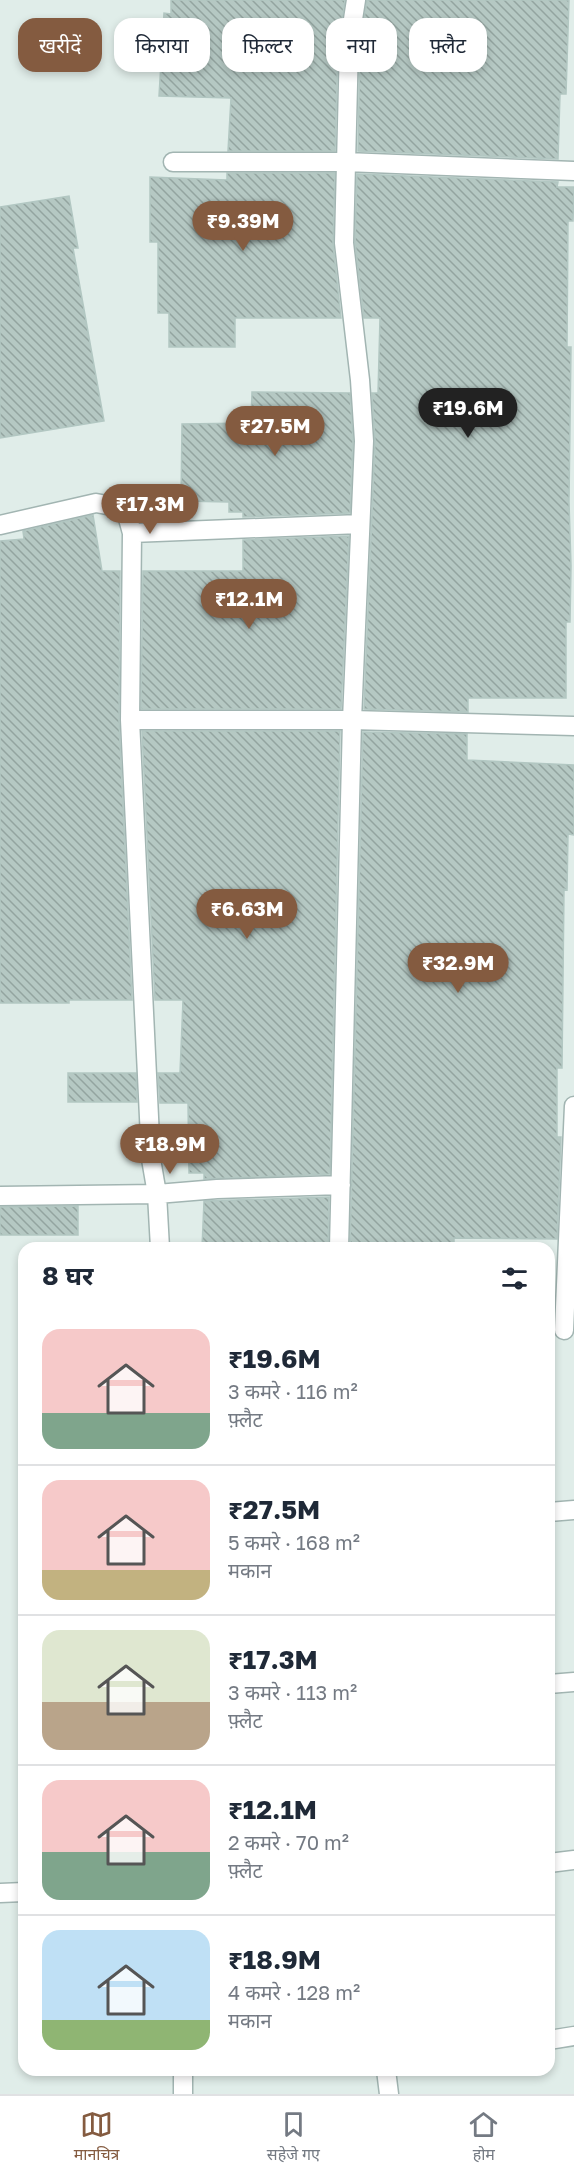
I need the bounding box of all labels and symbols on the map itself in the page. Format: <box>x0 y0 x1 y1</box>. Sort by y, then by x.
pin: ₹9.39M <box>194 201 292 252</box>
pin: ₹19.6M <box>419 388 517 439</box>
pin: ₹27.5M <box>226 406 324 457</box>
pin: ₹17.3M <box>101 484 199 535</box>
pin: ₹12.1M <box>200 579 298 630</box>
pin: ₹6.63M <box>198 889 296 940</box>
pin: ₹32.9M <box>409 943 507 994</box>
pin: ₹18.9M <box>121 1124 219 1175</box>

